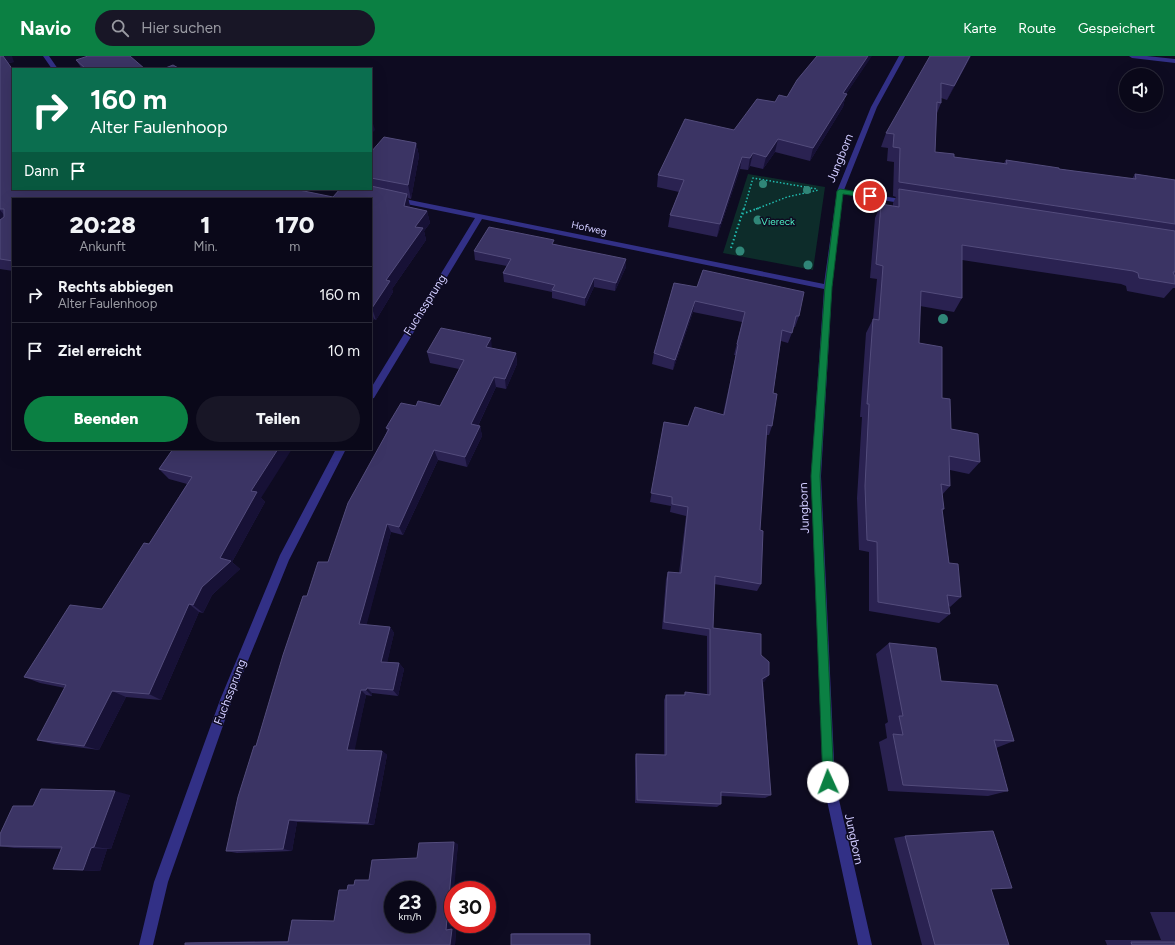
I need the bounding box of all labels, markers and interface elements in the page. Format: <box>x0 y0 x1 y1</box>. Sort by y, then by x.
search box <box>95 10 375 46</box>
text: Navio <box>20 17 71 40</box>
icon: search <box>109 17 131 39</box>
text: Hier suchen <box>141 19 221 37</box>
text: Karte <box>963 20 996 37</box>
text: Route <box>1018 20 1056 37</box>
text: Gespeichert <box>1078 20 1155 37</box>
map controls <box>1119 68 1163 112</box>
button: sound <box>1119 68 1163 112</box>
text: 160 m <box>90 82 167 116</box>
icon: right <box>24 84 76 136</box>
text: Alter Faulenhoop <box>90 116 228 138</box>
street label: Jungborn <box>824 131 856 184</box>
icon: arrive <box>67 160 89 182</box>
text: Dann <box>24 162 59 180</box>
pin <box>853 179 887 213</box>
icon: arrive <box>859 185 881 207</box>
text: 20:28 <box>70 210 136 239</box>
text: 1 <box>200 210 211 239</box>
text: 170 <box>275 210 314 239</box>
park label: Viereck <box>761 215 795 228</box>
street label: Hofweg <box>570 218 608 238</box>
text: Ankunft <box>79 239 126 254</box>
text: Min. <box>193 239 217 254</box>
text: m <box>289 239 300 254</box>
street label: Fuchssprung <box>401 272 449 338</box>
text: Rechts abbiegen <box>58 278 173 296</box>
icon: right <box>24 284 46 306</box>
text: 160 m <box>319 286 360 304</box>
text: Alter Faulenhoop <box>58 296 157 311</box>
icon: arrive <box>24 340 46 362</box>
text: Ziel erreicht <box>58 342 142 360</box>
text: 10 m <box>328 342 360 360</box>
button: Beenden <box>24 396 188 442</box>
button: Teilen <box>196 396 360 442</box>
street label: Jungborn <box>796 482 812 534</box>
street label: Fuchssprung <box>211 657 249 727</box>
position arrow <box>807 761 849 803</box>
street label: Jungborn <box>842 812 866 866</box>
speed limit sign: 30 <box>444 881 496 933</box>
text: 23 <box>399 890 421 914</box>
text: km/h <box>399 910 421 923</box>

